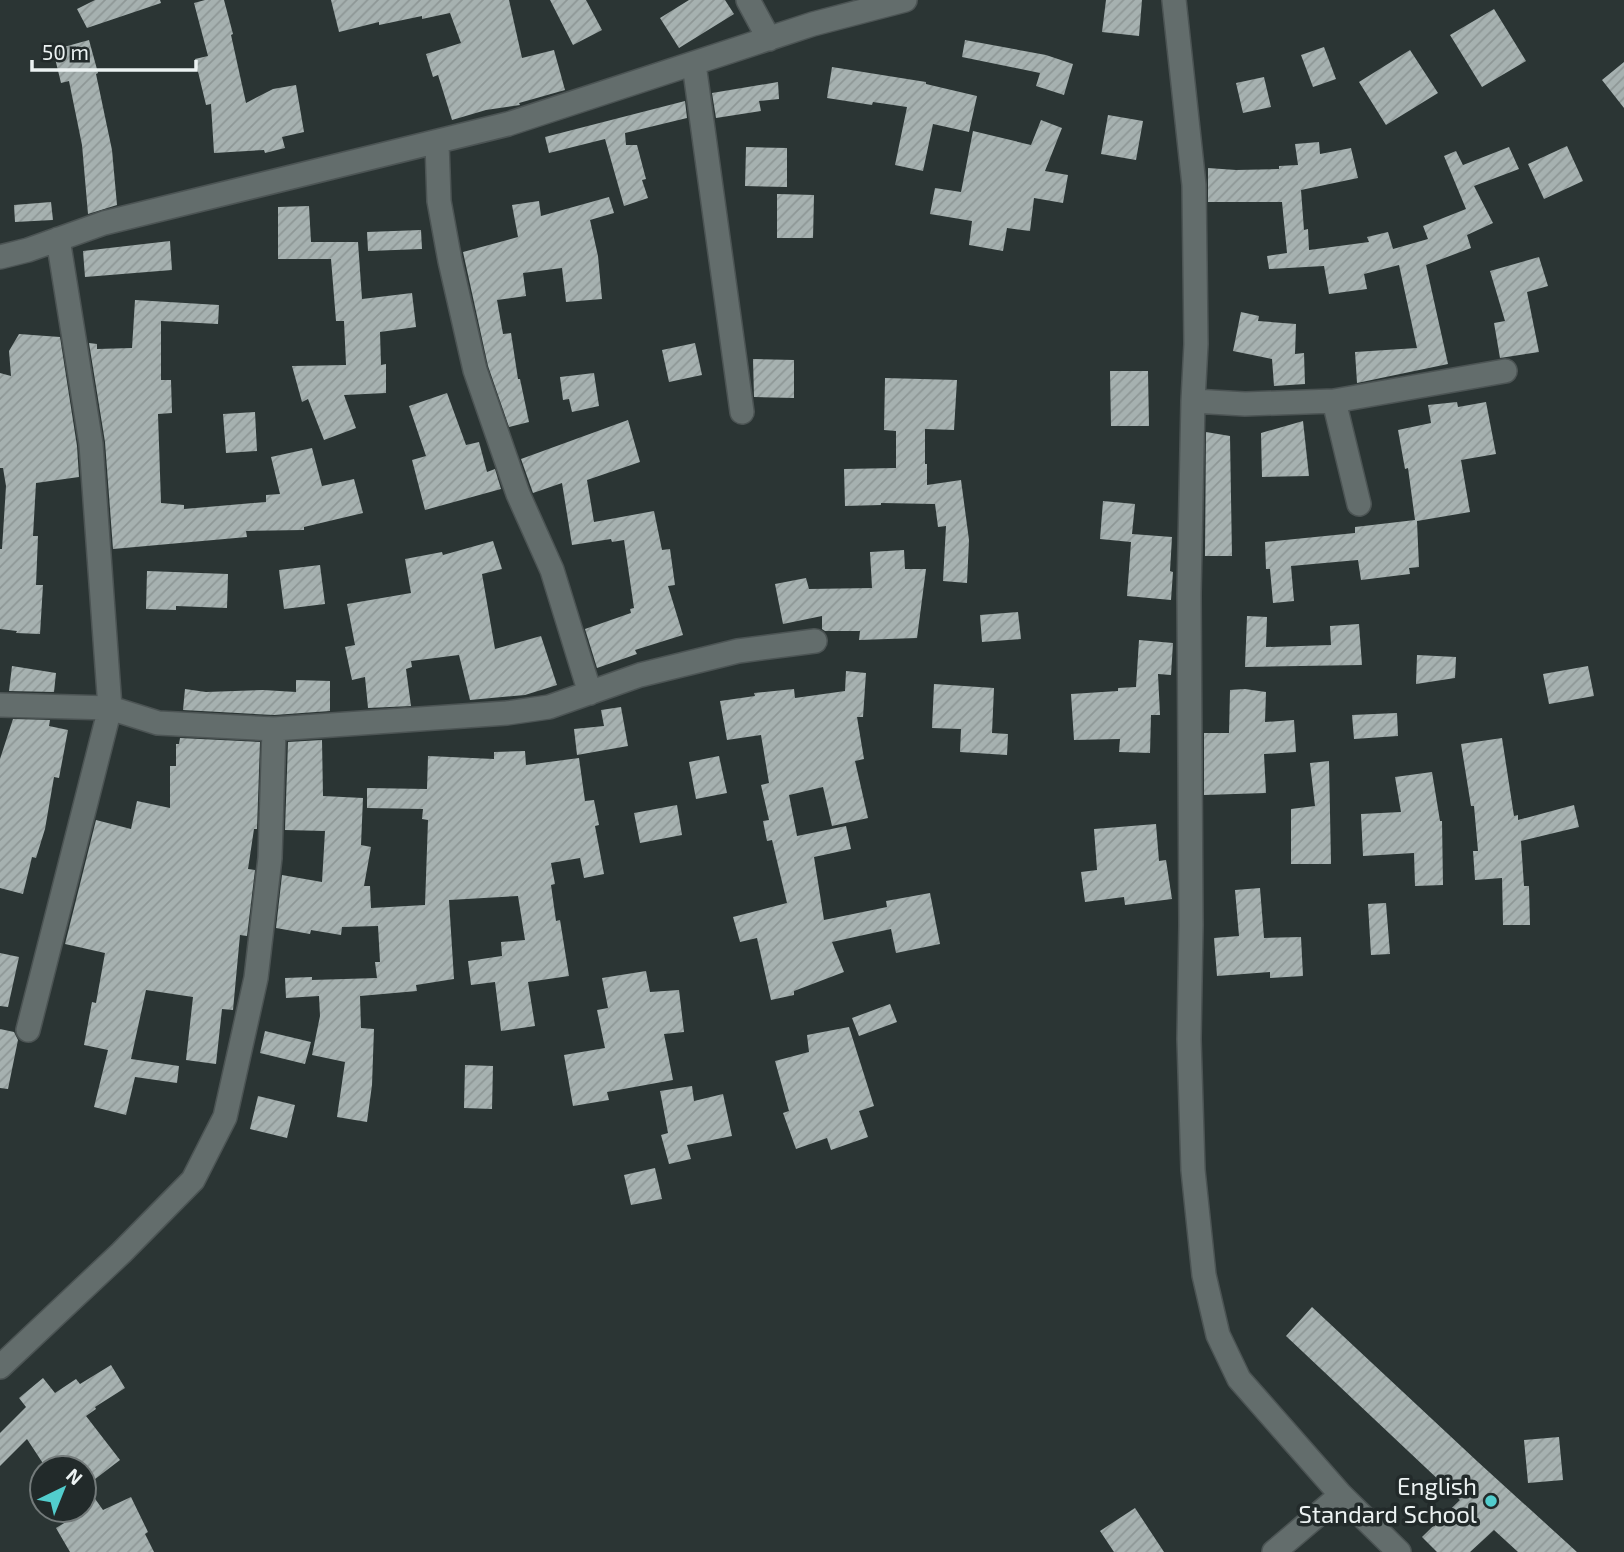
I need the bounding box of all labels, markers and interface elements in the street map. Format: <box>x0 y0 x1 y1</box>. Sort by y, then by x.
scale bar <box>32 28 196 72</box>
text: 50 m <box>42 39 89 64</box>
north arrow <box>28 1454 98 1524</box>
text: N <box>62 1463 88 1489</box>
place label: English Standard School <box>1298 1471 1477 1528</box>
marker: English Standard School <box>1483 1493 1499 1509</box>

